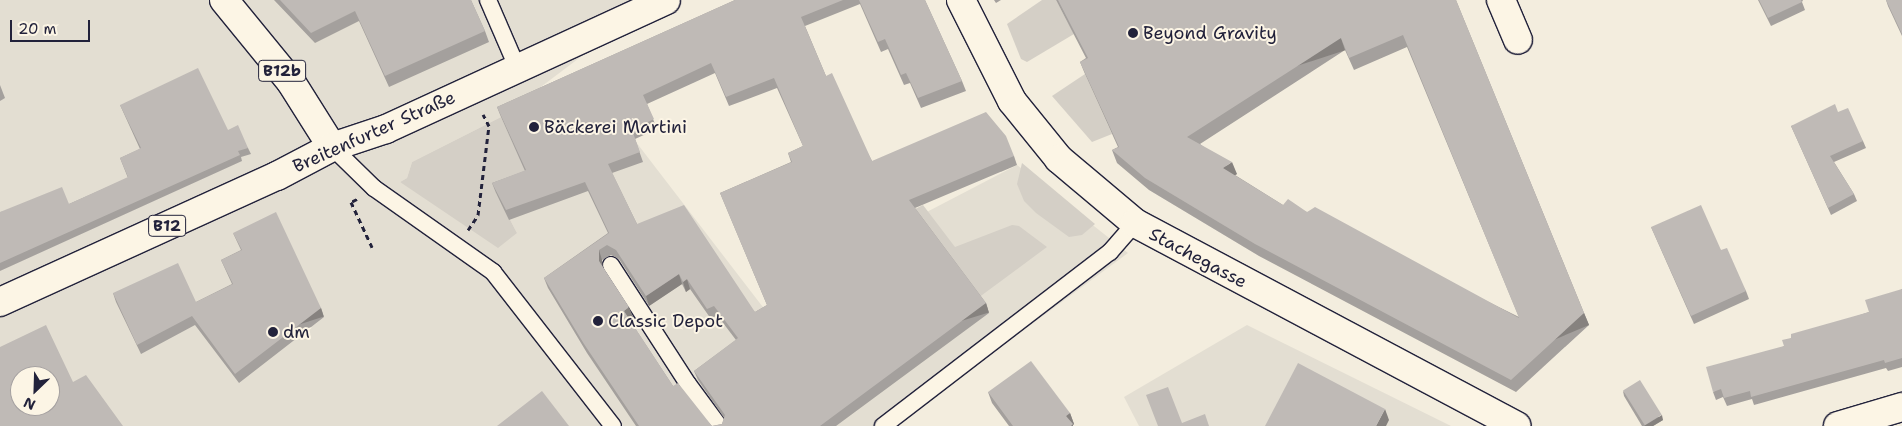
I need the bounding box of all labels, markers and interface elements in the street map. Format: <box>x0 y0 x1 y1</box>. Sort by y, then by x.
scale bar <box>12 10 92 42</box>
text: 20 m <box>18 19 57 39</box>
place label: Beyond Gravity <box>1143 22 1277 44</box>
marker: Beyond Gravity <box>1127 27 1139 39</box>
road number: B12b <box>257 58 307 84</box>
street label: Breitenfurter Straße <box>289 86 459 178</box>
place label: Bäckerei Martini <box>544 116 687 138</box>
marker: Bäckerei Martini <box>528 121 540 133</box>
road number: B12 <box>147 212 187 240</box>
street label: Stachegasse <box>1145 223 1251 293</box>
place label: Classic Depot <box>608 310 723 332</box>
marker: Classic Depot <box>592 315 604 327</box>
place label: dm <box>283 321 310 343</box>
marker: dm <box>267 326 279 338</box>
north arrow <box>10 366 60 416</box>
text: N <box>21 393 38 414</box>

